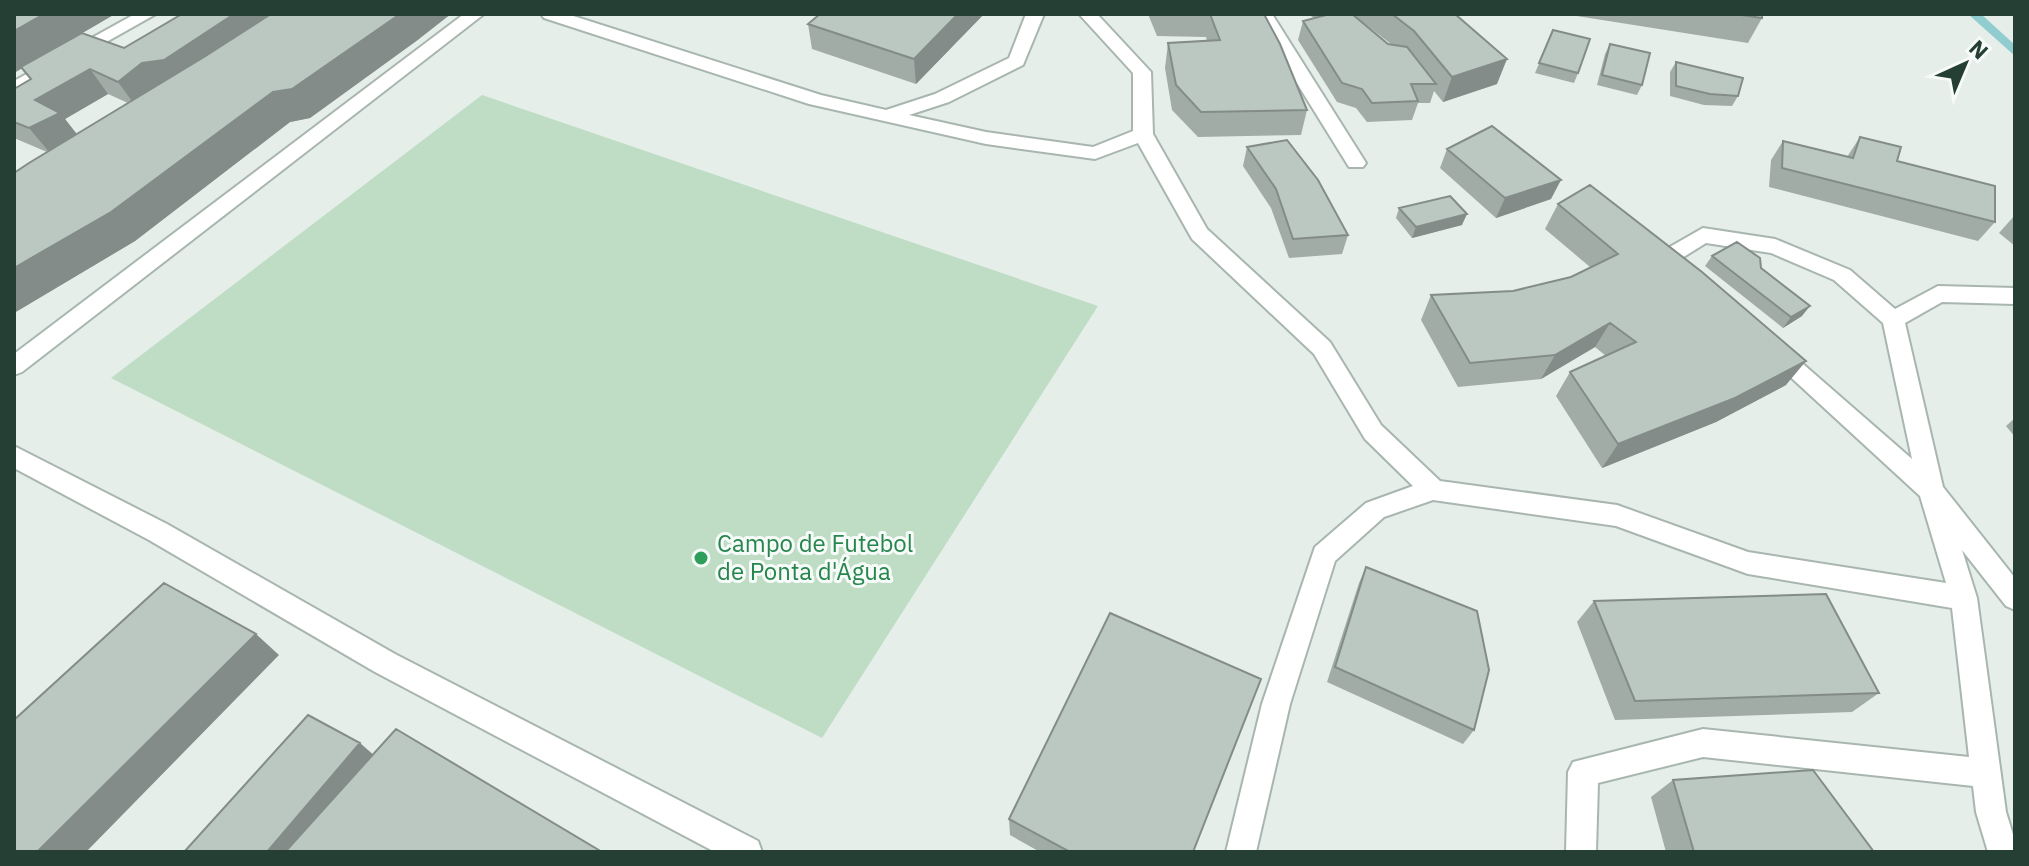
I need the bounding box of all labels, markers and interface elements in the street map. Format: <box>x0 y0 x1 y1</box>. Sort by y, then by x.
north arrow <box>1925 24 2005 104</box>
text: N <box>1963 33 1995 65</box>
place label: Campo de Futebol de Ponta d'Água <box>717 527 913 587</box>
marker: Campo de Futebol de Ponta d'Água <box>692 549 710 567</box>

